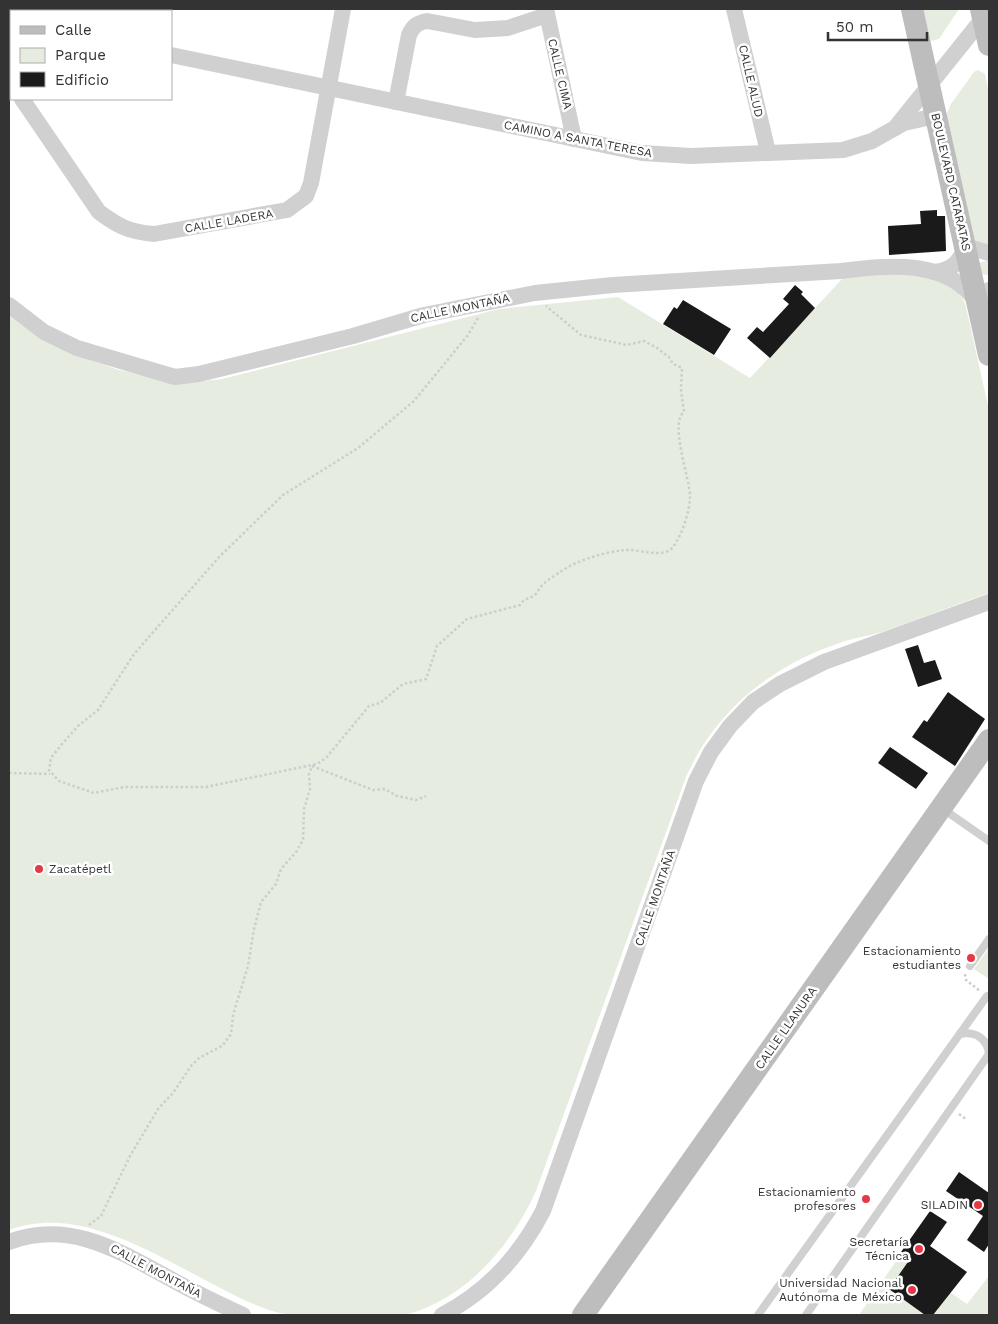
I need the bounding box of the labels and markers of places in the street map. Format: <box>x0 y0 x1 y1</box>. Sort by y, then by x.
place label: Zacatépetl <box>49 862 112 876</box>
marker: Zacatépetl <box>33 863 45 875</box>
place label: Estacionamiento estudiantes <box>863 944 961 972</box>
marker: Estacionamiento estudiantes <box>965 952 977 964</box>
place label: Estacionamiento profesores <box>758 1185 856 1213</box>
marker: Estacionamiento profesores <box>860 1193 872 1205</box>
place label: SILADIN <box>921 1198 968 1212</box>
marker: SILADIN <box>972 1199 984 1211</box>
place label: Secretaría Técnica <box>850 1235 909 1263</box>
marker: Secretaría Técnica <box>913 1243 925 1255</box>
place label: Universidad Nacional Autónoma de México <box>779 1276 902 1304</box>
marker: Universidad Nacional Autónoma de México <box>906 1284 918 1296</box>

